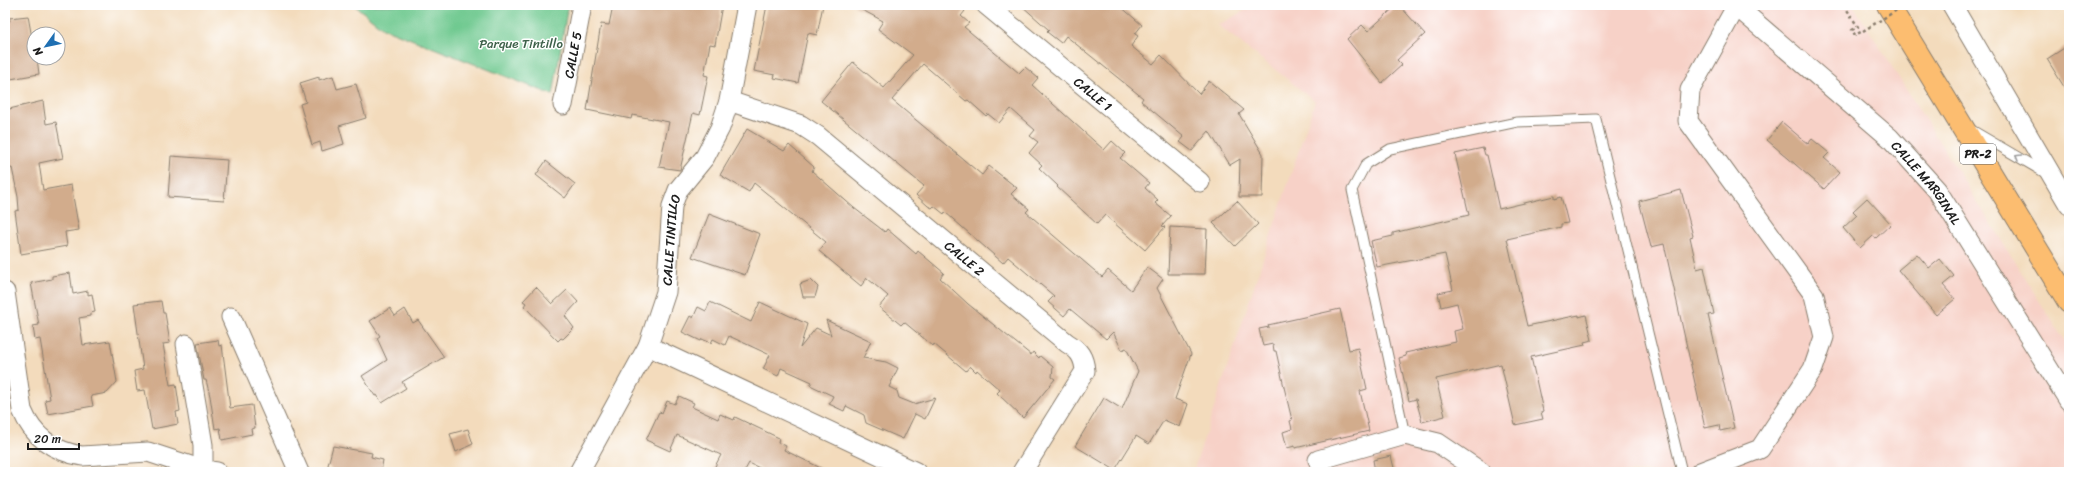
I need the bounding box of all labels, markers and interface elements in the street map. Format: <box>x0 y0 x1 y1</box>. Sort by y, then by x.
north arrow <box>26 26 66 66</box>
street label: CALLE 5 <box>557 29 588 80</box>
park label: Parque Tintillo <box>479 32 563 55</box>
text: N <box>28 42 49 60</box>
street label: CALLE 1 <box>1068 70 1118 117</box>
street label: CALLE MARGINAL <box>1886 135 1968 229</box>
road number: PR-2 <box>1960 144 1996 164</box>
one-way arrow <box>2015 154 2022 162</box>
street label: CALLE TINTILLO <box>655 191 687 286</box>
street label: CALLE 2 <box>939 234 990 282</box>
scale bar <box>28 425 79 451</box>
text: 20 m <box>34 428 61 450</box>

